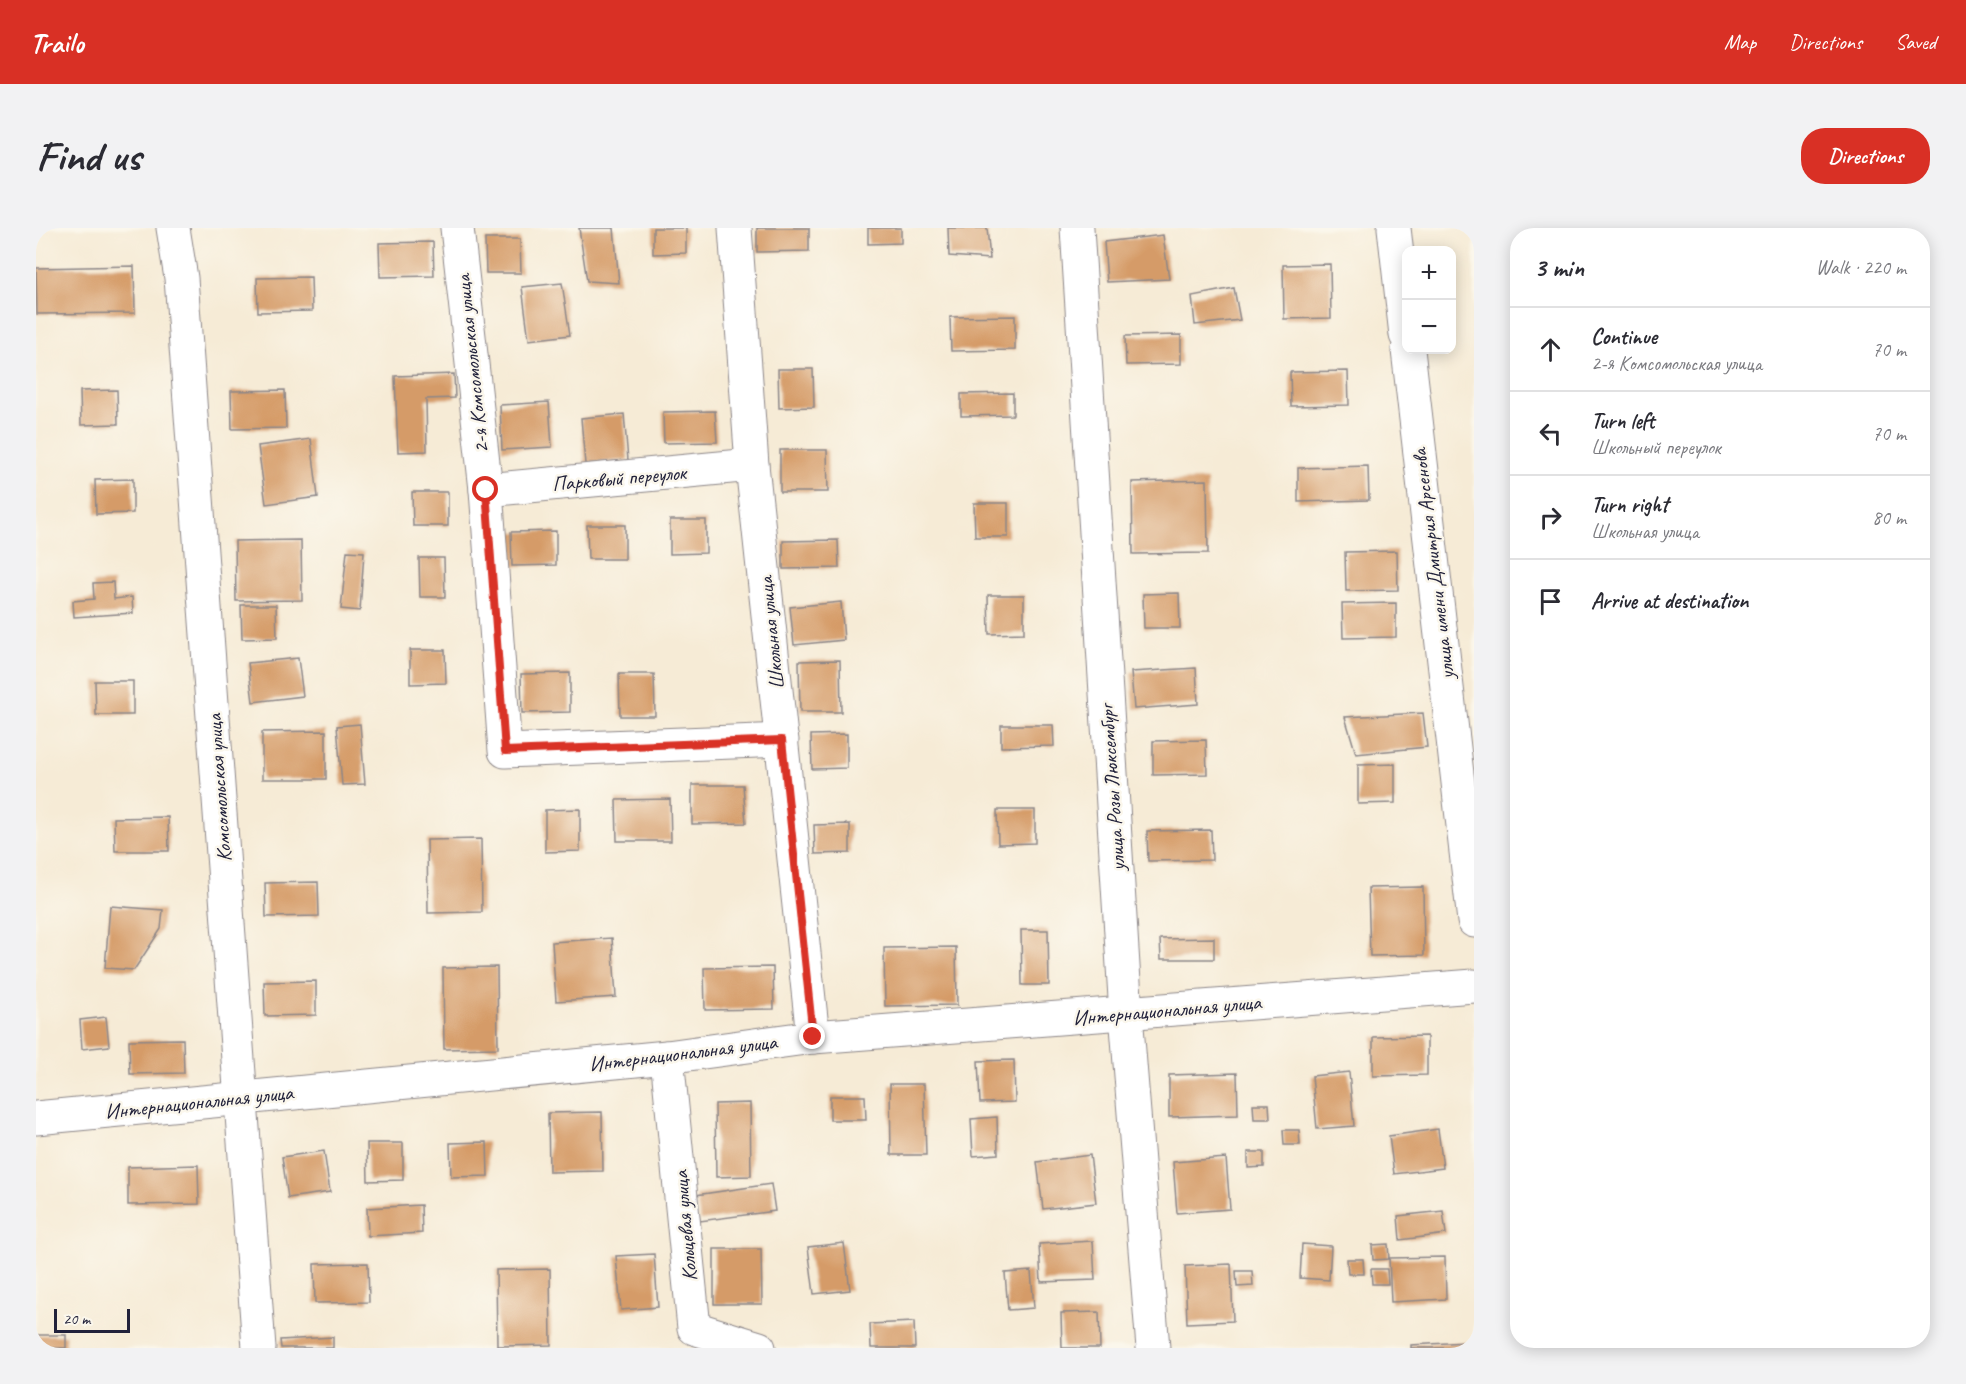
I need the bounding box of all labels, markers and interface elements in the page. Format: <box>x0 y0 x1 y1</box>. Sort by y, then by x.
text: Trailo <box>30 25 84 60</box>
text: Map <box>1724 29 1756 55</box>
text: Directions <box>1789 29 1862 55</box>
text: Saved <box>1895 29 1936 55</box>
button: Directions <box>1801 128 1930 184</box>
text: Find us <box>36 130 141 183</box>
map controls <box>1402 246 1456 354</box>
button: + <box>1402 246 1456 300</box>
text: 3 min <box>1534 251 1584 284</box>
text: Walk · 220 m <box>1816 255 1906 280</box>
street label: 2-я Комсомольская улица <box>449 271 494 455</box>
button: − <box>1402 300 1456 354</box>
text: Continue <box>1591 323 1657 351</box>
icon: ahead <box>1534 333 1567 366</box>
text: 70 m <box>1872 337 1906 362</box>
text: 2-я Комсомольская улица <box>1591 351 1762 376</box>
text: Turn left <box>1591 407 1655 435</box>
icon: left <box>1534 417 1567 450</box>
text: 70 m <box>1872 421 1906 446</box>
text: Школьный переулок <box>1591 435 1721 460</box>
street label: улица имени Дмитрия Арсенова <box>1406 445 1460 683</box>
street label: Парковый переулок <box>551 459 689 497</box>
route start <box>472 476 498 502</box>
text: Turn right <box>1591 491 1668 519</box>
icon: right <box>1534 501 1567 534</box>
text: 80 m <box>1872 505 1906 530</box>
text: Школьная улица <box>1591 519 1699 544</box>
street label: Школьная улица <box>752 573 790 691</box>
icon: arrive <box>1534 585 1567 618</box>
text: Arrive at destination <box>1591 587 1748 615</box>
street label: улица Розы Люксембург <box>1093 701 1131 874</box>
street label: Комсомольская улица <box>201 712 237 863</box>
street label: Интернациональная улица <box>1072 989 1264 1031</box>
route end <box>799 1023 825 1049</box>
street label: Интернациональная улица <box>588 1028 780 1077</box>
street label: Интернациональная улица <box>104 1079 296 1125</box>
street label: Кольцевая улица <box>667 1168 703 1282</box>
scale bar <box>54 1306 130 1334</box>
text: 20 m <box>63 1309 90 1329</box>

